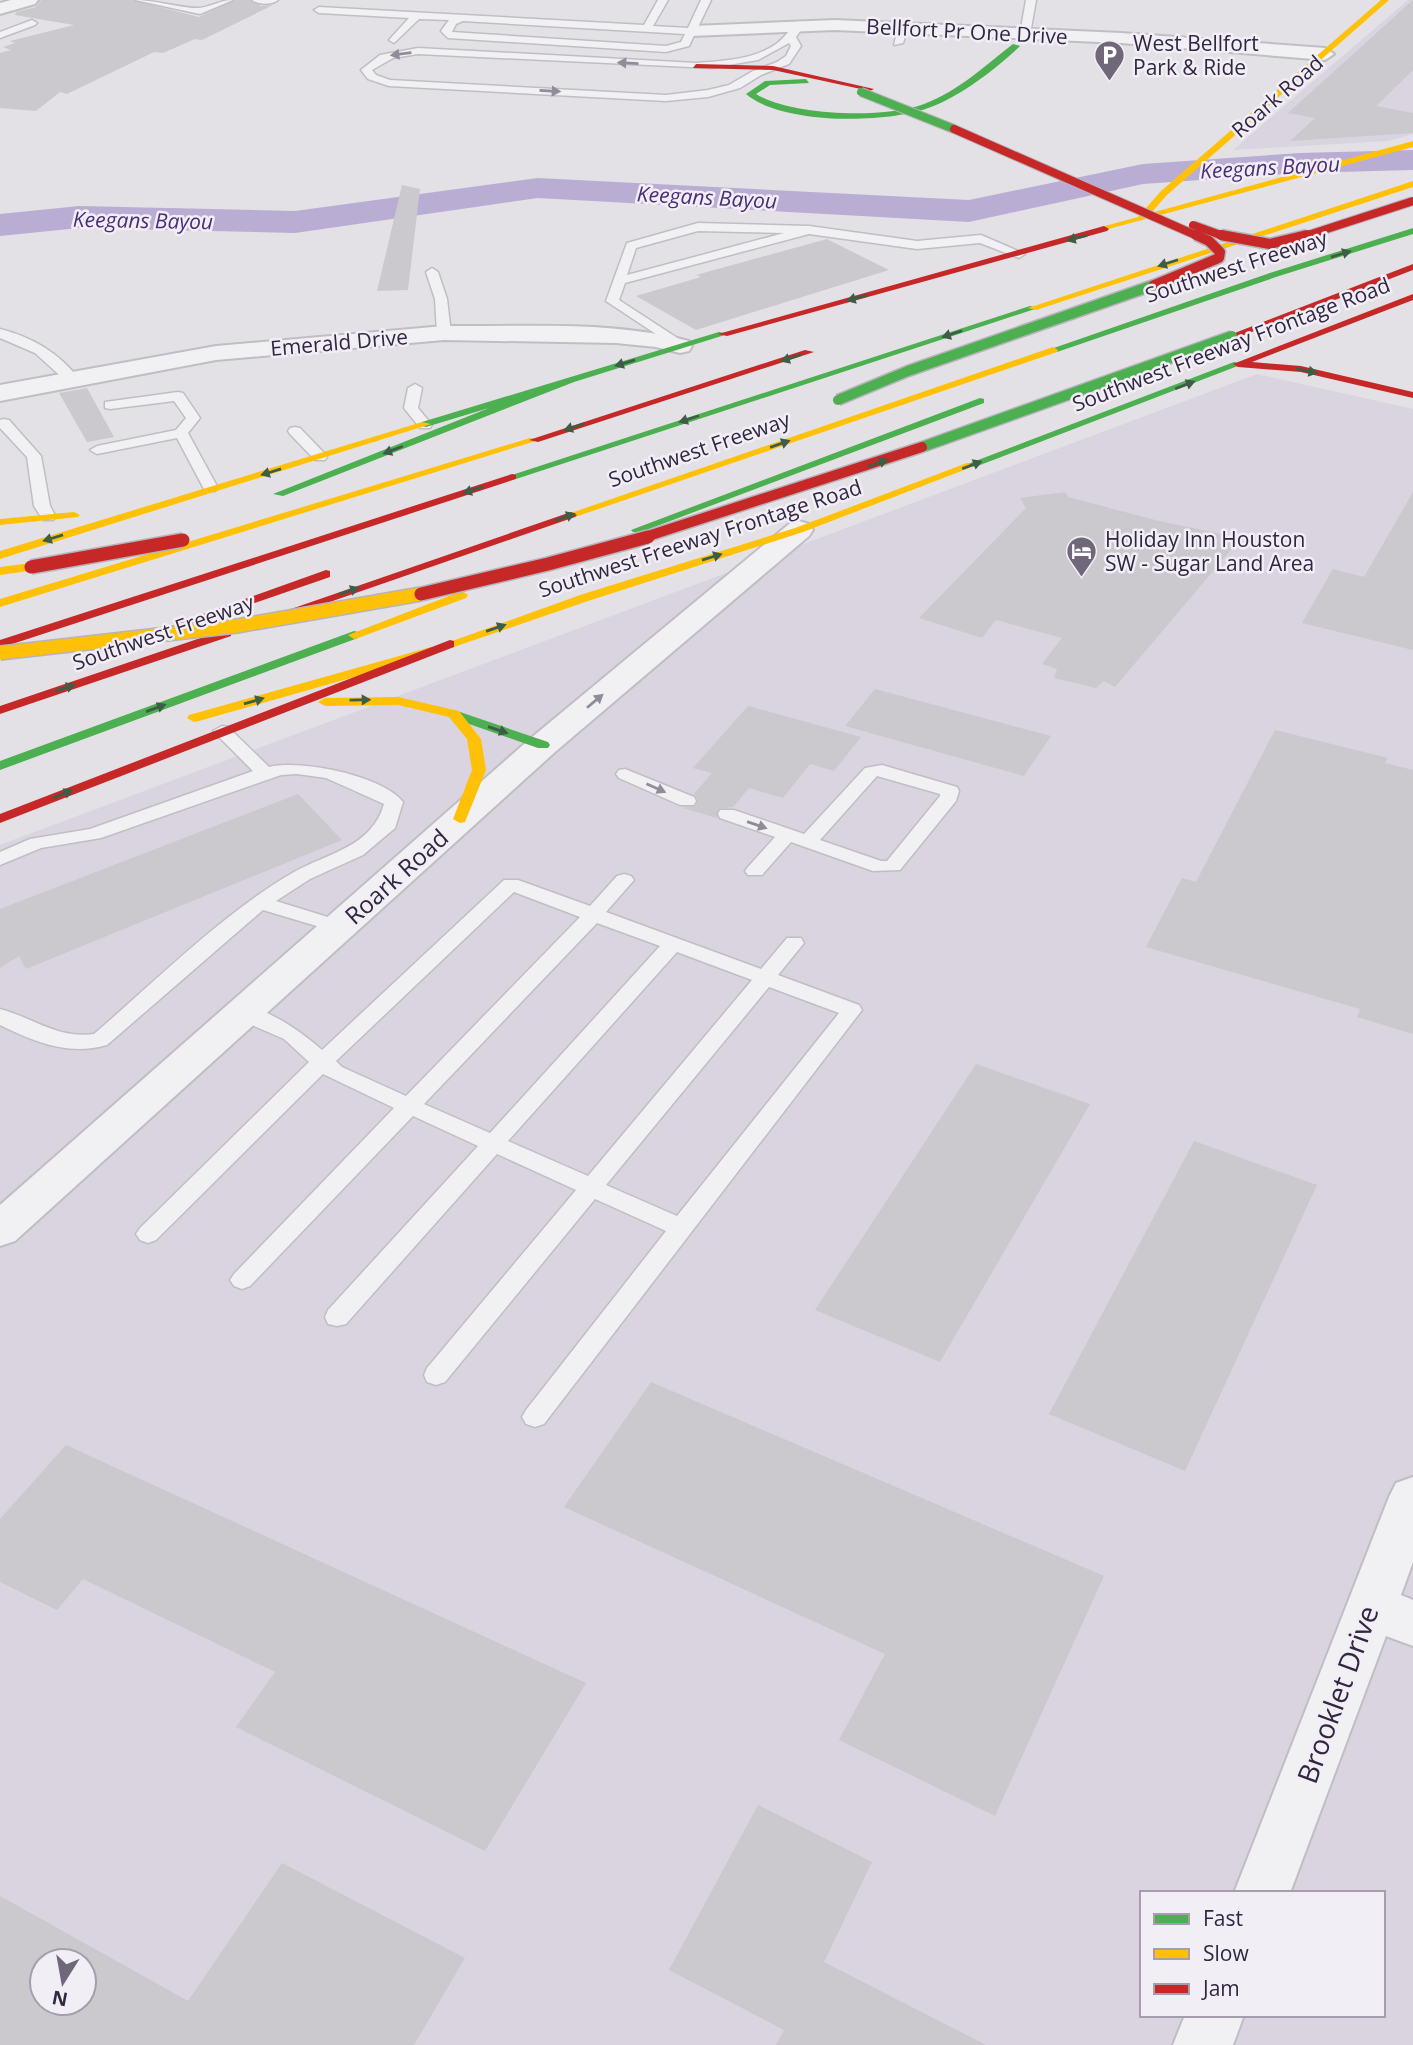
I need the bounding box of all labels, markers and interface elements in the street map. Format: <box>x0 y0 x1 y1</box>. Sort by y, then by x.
street label: Bellfort Pr One Drive <box>866 12 1068 50</box>
place label: West Bellfort Park & Ride <box>1133 29 1259 81</box>
parking icon: West Bellfort Park & Ride <box>1093 38 1127 82</box>
one-way arrow <box>390 48 412 59</box>
street label: Roark Road <box>1225 49 1329 143</box>
one-way arrow <box>617 57 639 68</box>
one-way arrow <box>539 86 561 97</box>
water label: Keegans Bayou <box>1199 149 1341 185</box>
water label: Keegans Bayou <box>636 179 778 215</box>
water label: Keegans Bayou <box>73 205 213 235</box>
street label: Southwest Freeway <box>1141 223 1331 309</box>
one-way arrow <box>1065 233 1087 244</box>
one-way arrow <box>1331 248 1352 258</box>
one-way arrow <box>1157 258 1178 269</box>
street label: Southwest Freeway Frontage Road <box>1068 270 1394 418</box>
one-way arrow <box>846 293 868 304</box>
street label: Emerald Drive <box>269 322 409 362</box>
one-way arrow <box>941 329 962 340</box>
one-way arrow <box>780 354 801 364</box>
one-way arrow <box>615 359 636 369</box>
one-way arrow <box>1296 366 1318 377</box>
one-way arrow <box>1175 379 1196 390</box>
street label: Southwest Freeway <box>605 405 794 493</box>
one-way arrow <box>678 415 699 425</box>
one-way arrow <box>563 423 584 433</box>
one-way arrow <box>770 438 791 449</box>
one-way arrow <box>382 445 403 456</box>
one-way arrow <box>868 457 889 468</box>
one-way arrow <box>962 459 983 470</box>
one-way arrow <box>260 467 281 477</box>
street label: Southwest Freeway Frontage Road <box>535 472 865 604</box>
one-way arrow <box>462 485 483 496</box>
one-way arrow <box>554 511 575 522</box>
place label: Holiday Inn Houston SW - Sugar Land Area <box>1105 525 1314 577</box>
one-way arrow <box>43 534 64 544</box>
hotel icon: Holiday Inn Houston SW - Sugar Land Area <box>1065 534 1099 578</box>
one-way arrow <box>702 552 723 562</box>
one-way arrow <box>339 585 360 596</box>
street label: Southwest Freeway <box>69 588 258 676</box>
one-way arrow <box>485 622 506 633</box>
one-way arrow <box>54 682 75 693</box>
one-way arrow <box>349 694 371 706</box>
one-way arrow <box>586 694 603 709</box>
one-way arrow <box>244 696 265 706</box>
one-way arrow <box>145 702 166 713</box>
one-way arrow <box>488 724 509 735</box>
one-way arrow <box>646 782 666 794</box>
one-way arrow <box>53 789 74 800</box>
one-way arrow <box>747 820 768 831</box>
street label: Roark Road <box>337 821 455 931</box>
street label: Brooklet Drive <box>1287 1600 1387 1788</box>
legend <box>1140 1891 1385 2017</box>
text: Fast <box>1203 1904 1243 1932</box>
text: Slow <box>1203 1939 1249 1967</box>
north arrow <box>28 1947 98 2017</box>
text: Jam <box>1201 1974 1240 2002</box>
text: N <box>50 1984 70 2013</box>

